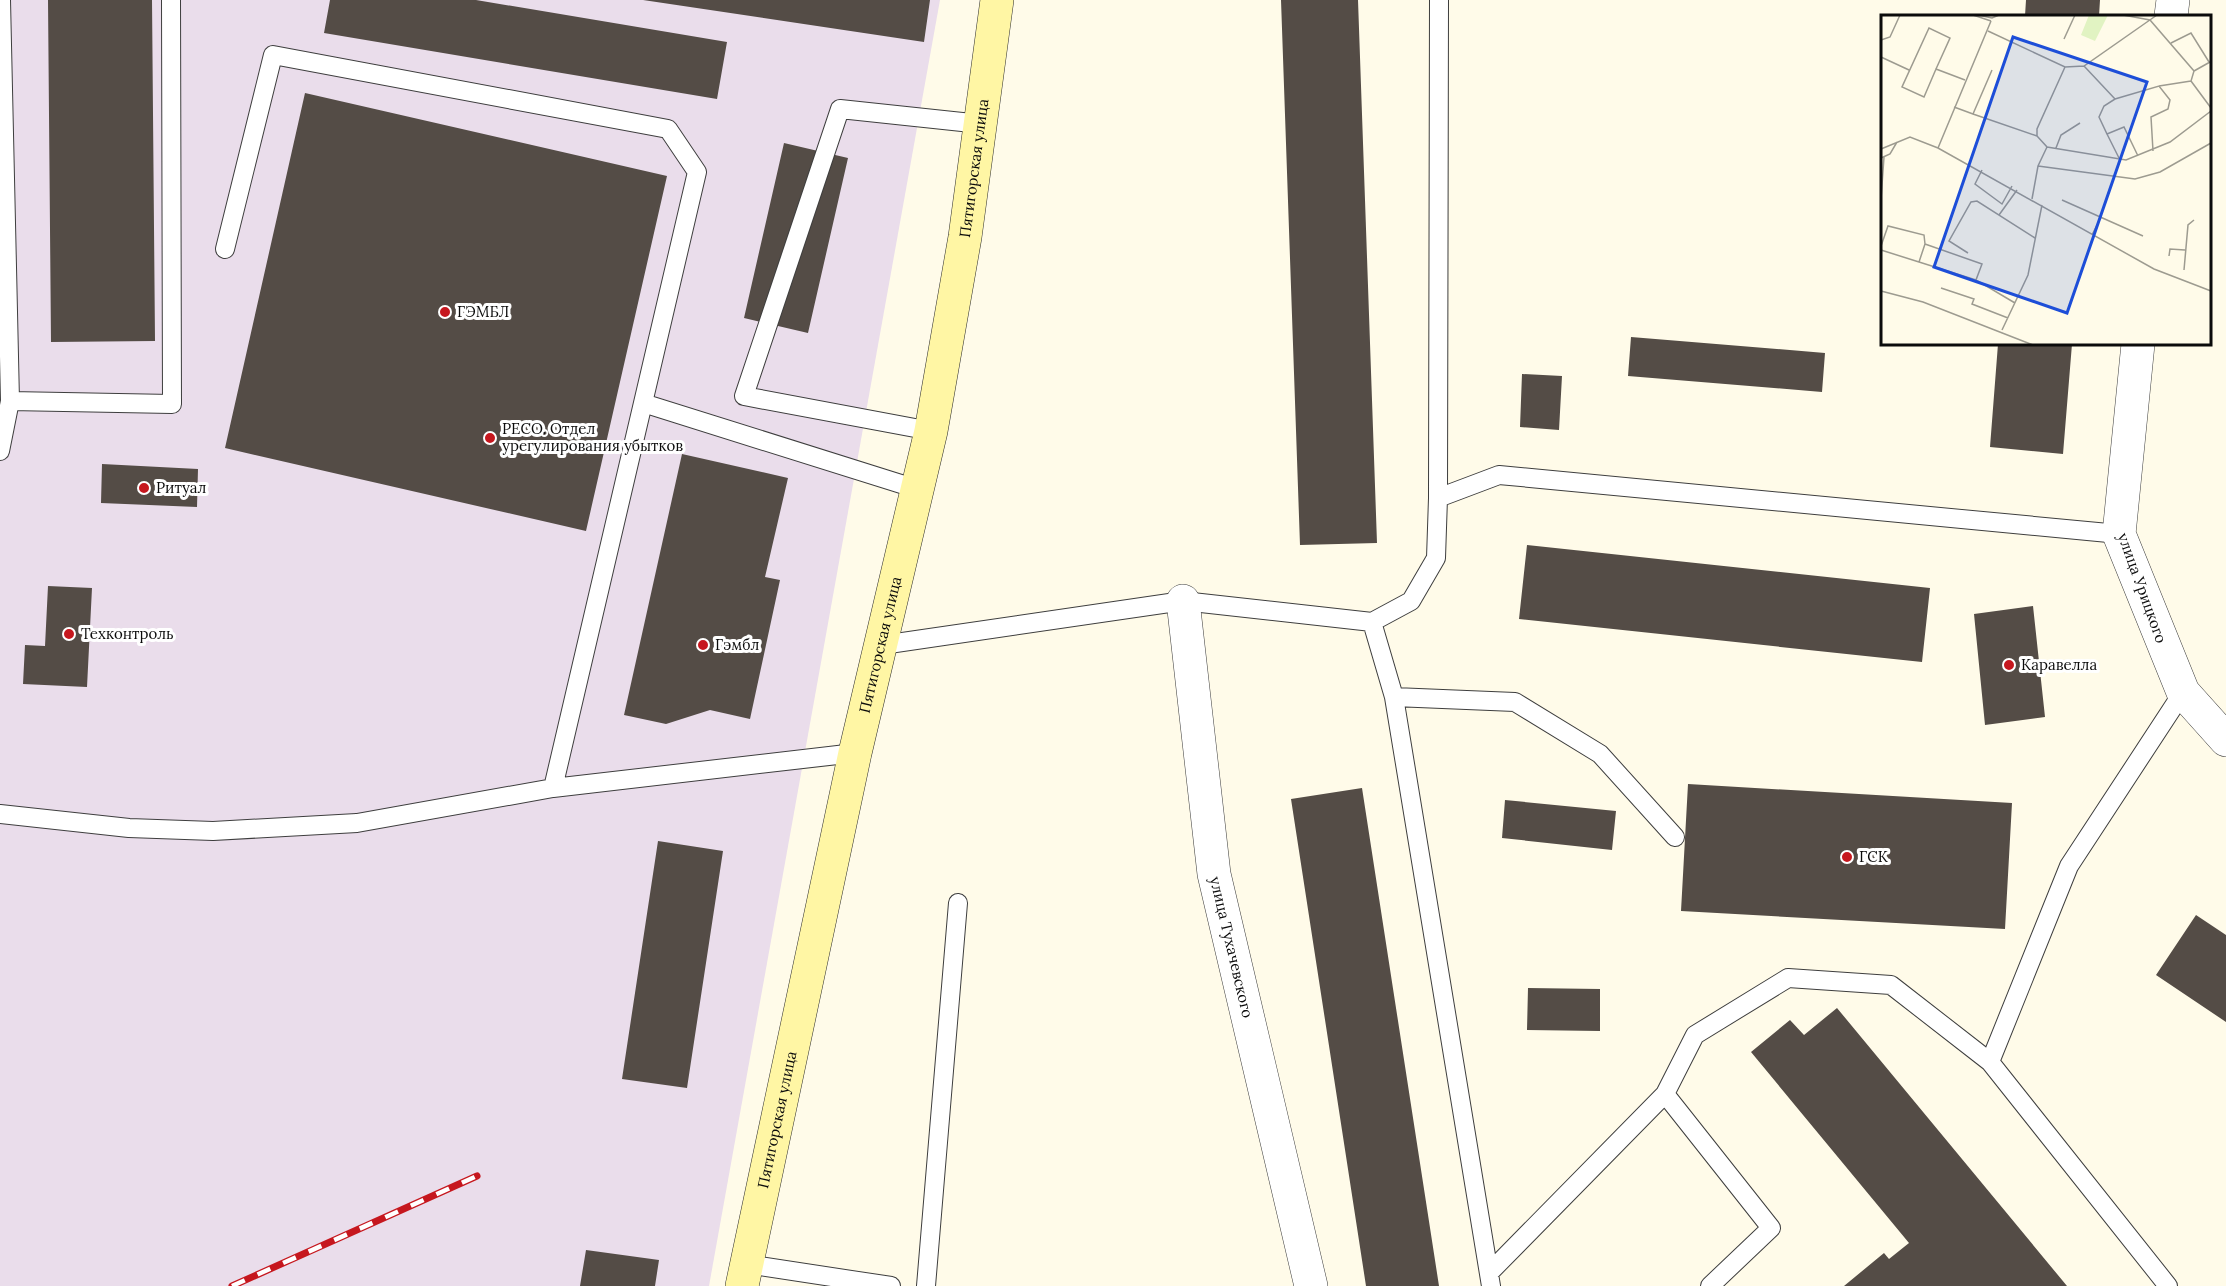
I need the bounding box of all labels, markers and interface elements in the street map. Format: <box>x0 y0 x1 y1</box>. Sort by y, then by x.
inset map <box>1881 15 2211 345</box>
street label: Пятигорская улица <box>955 97 993 239</box>
place label: ГЭМБЛ <box>457 302 509 321</box>
marker: ГЭМБЛ <box>438 305 452 319</box>
place label: РЕСО. Отдел урегулирования убытков <box>502 419 683 455</box>
marker: РЕСО. Отдел урегулирования убытков <box>483 431 497 445</box>
place label: Ритуал <box>156 478 207 497</box>
marker: Ритуал <box>137 481 151 495</box>
street label: улица Урицкого <box>2114 530 2171 646</box>
street label: Пятигорская улица <box>855 574 905 715</box>
place label: Техконтроль <box>81 624 174 643</box>
marker: Техконтроль <box>62 627 76 641</box>
place label: Гэмбл <box>715 635 759 654</box>
marker: Гэмбл <box>696 638 710 652</box>
place label: Каравелла <box>2021 655 2097 674</box>
marker: Каравелла <box>2002 658 2016 672</box>
place label: ГСК <box>1859 847 1889 866</box>
marker: ГСК <box>1840 850 1854 864</box>
street label: улица Тухачевского <box>1206 874 1258 1020</box>
street label: Пятигорская улица <box>753 1049 801 1190</box>

